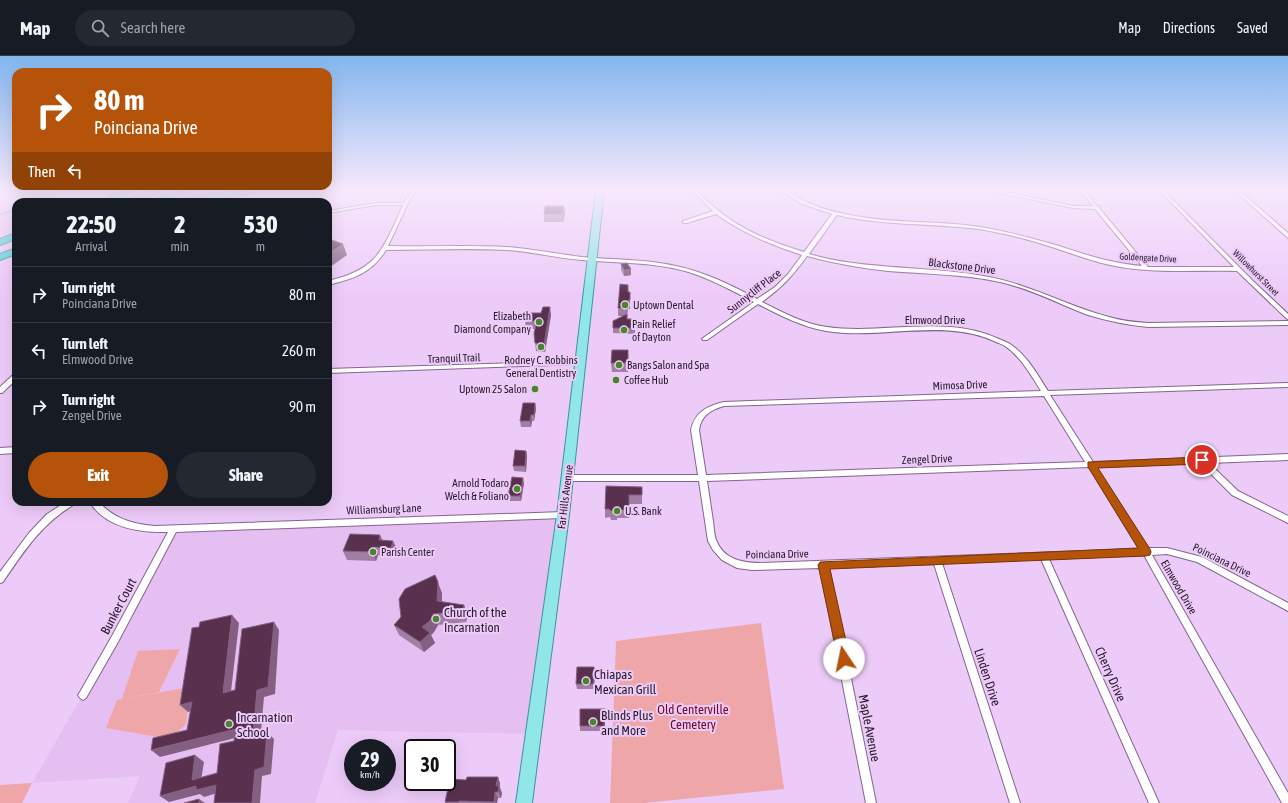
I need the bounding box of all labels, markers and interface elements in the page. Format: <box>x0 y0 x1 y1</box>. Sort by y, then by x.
search box <box>75 10 355 46</box>
text: Map <box>20 17 51 39</box>
icon: search <box>89 17 111 39</box>
text: Search here <box>121 19 185 36</box>
text: Map <box>1118 20 1141 36</box>
text: Directions <box>1163 20 1215 36</box>
text: Saved <box>1237 20 1268 36</box>
icon: right <box>28 84 80 136</box>
text: 80 m <box>94 84 144 116</box>
text: Poinciana Drive <box>94 117 198 138</box>
icon: left <box>64 160 86 182</box>
text: Then <box>28 163 56 180</box>
text: 22:50 <box>67 211 116 238</box>
text: 2 <box>174 211 185 238</box>
text: 530 <box>244 211 277 238</box>
text: Arrival <box>75 239 107 254</box>
text: min <box>170 239 189 254</box>
text: m <box>256 239 265 254</box>
street label: Willowhurst Street <box>1231 248 1281 298</box>
street label: Goldengate Drive <box>1119 252 1177 264</box>
street label: Blackstone Drive <box>928 256 996 276</box>
street label: Sunnycliff Place <box>725 266 783 316</box>
text: Turn right <box>62 279 115 296</box>
icon: right <box>28 284 50 306</box>
text: 80 m <box>289 286 316 303</box>
text: Poinciana Drive <box>62 296 137 311</box>
place label: Uptown Dental <box>633 299 694 311</box>
marker: Uptown Dental <box>620 300 630 310</box>
place label: Elizabeth Diamond Company <box>454 310 531 335</box>
street label: Elmwood Drive <box>905 314 965 326</box>
marker: Elizabeth Diamond Company <box>534 317 544 327</box>
place label: Pain Relief of Dayton <box>632 318 676 343</box>
marker: Pain Relief of Dayton <box>619 325 629 335</box>
text: Turn left <box>62 335 108 352</box>
icon: left <box>28 340 50 362</box>
text: 260 m <box>282 342 316 359</box>
marker: Rodney C. Robbins General Dentistry <box>536 342 546 352</box>
street label: Tranquil Trail <box>427 351 481 365</box>
text: Elmwood Drive <box>62 352 133 367</box>
place label: Rodney C. Robbins General Dentistry <box>504 354 578 379</box>
place label: Bangs Salon and Spa <box>627 359 709 371</box>
marker: Bangs Salon and Spa <box>614 360 624 370</box>
place label: Coffee Hub <box>624 374 668 386</box>
marker: Coffee Hub <box>611 375 621 385</box>
street label: Mimosa Drive <box>932 378 988 392</box>
place label: Uptown 25 Salon <box>459 383 527 395</box>
marker: Uptown 25 Salon <box>530 384 540 394</box>
text: Turn right <box>62 391 115 408</box>
icon: right <box>28 396 50 418</box>
text: 90 m <box>289 398 316 415</box>
text: Zengel Drive <box>62 408 122 423</box>
pin <box>1185 443 1219 477</box>
icon: arrive <box>1191 449 1213 471</box>
button: Exit <box>28 452 168 498</box>
button: Share <box>176 452 316 498</box>
street label: Zengel Drive <box>902 452 952 466</box>
street label: Far Hills Avenue <box>555 464 575 530</box>
place label: Arnold Todaro Welch & Foliano <box>445 477 509 502</box>
marker: Arnold Todaro Welch & Foliano <box>512 484 522 494</box>
street label: Williamsburg Lane <box>346 502 422 516</box>
place label: U.S. Bank <box>625 505 662 517</box>
marker: U.S. Bank <box>612 506 622 516</box>
street label: Poinciana Drive <box>1191 541 1253 579</box>
place label: Parish Center <box>381 546 435 558</box>
marker: Parish Center <box>368 547 378 557</box>
street label: Poinciana Drive <box>745 547 809 561</box>
street label: Elmwood Drive <box>1159 558 1199 616</box>
street label: Bunker Court <box>97 575 140 637</box>
place label: Church of the Incarnation <box>444 605 507 635</box>
marker: Church of the Incarnation <box>431 614 441 624</box>
position arrow <box>823 638 865 680</box>
street label: Cherry Drive <box>1092 645 1129 704</box>
street label: Linden Drive <box>971 646 1004 708</box>
place label: Chiapas Mexican Grill <box>594 667 657 697</box>
marker: Chiapas Mexican Grill <box>581 676 591 686</box>
street label: Maple Avenue <box>856 693 883 763</box>
park label: Old Centerville Cemetery <box>657 702 729 732</box>
place label: Blinds Plus and More <box>601 708 654 738</box>
place label: Incarnation School <box>237 710 293 740</box>
marker: Blinds Plus and More <box>588 717 598 727</box>
marker: Incarnation School <box>224 719 234 729</box>
speed limit sign: 30 <box>404 739 456 791</box>
text: 29 <box>361 748 379 771</box>
text: km/h <box>360 769 380 780</box>

